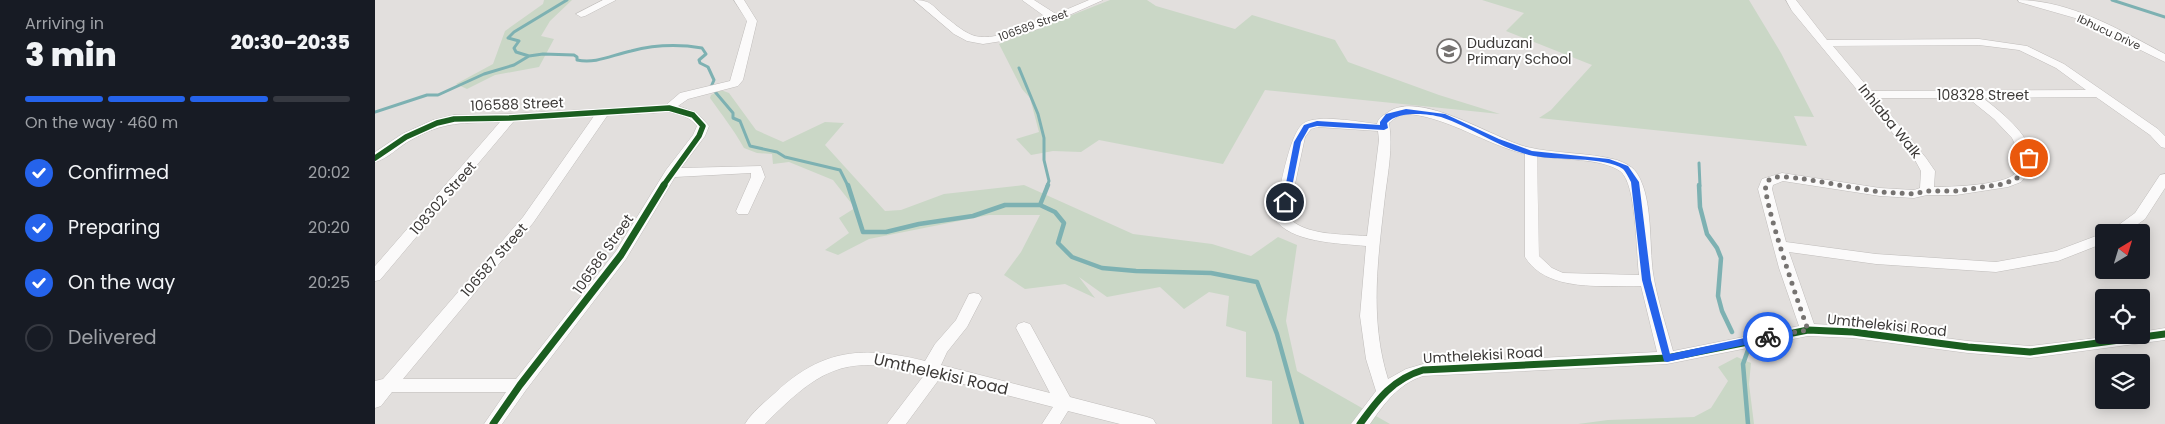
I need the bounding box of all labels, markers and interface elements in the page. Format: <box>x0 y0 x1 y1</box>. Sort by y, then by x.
street label: 106589 Street <box>996 5 1070 45</box>
street label: Ibhucu Drive <box>2075 10 2144 54</box>
text: Arriving in <box>25 12 104 35</box>
text: 20:30–20:35 <box>231 29 350 56</box>
text: 3 min <box>25 32 117 77</box>
place label: Duduzani Primary School <box>1467 33 1572 69</box>
school or university icon: Duduzani Primary School <box>1436 38 1462 64</box>
street label: Inhlaba Walk <box>1854 79 1927 163</box>
street label: 108328 Street <box>1937 85 2029 105</box>
street label: 106588 Street <box>470 92 564 116</box>
text: On the way · 460 m <box>25 111 178 134</box>
pin <box>2008 137 2050 179</box>
icon: bag <box>2015 144 2043 172</box>
street label: 108302 Street <box>405 157 481 239</box>
icon: check <box>25 159 53 187</box>
text: Confirmed <box>68 159 169 186</box>
text: 20:02 <box>308 161 350 184</box>
pin <box>1264 181 1306 223</box>
icon: home <box>1271 188 1299 216</box>
street label: 106586 Street <box>568 210 638 298</box>
icon: check <box>25 214 53 242</box>
text: Preparing <box>68 214 160 241</box>
text: 20:20 <box>308 216 350 239</box>
street label: 106587 Street <box>456 219 532 301</box>
north arrow <box>2095 224 2150 279</box>
map controls <box>2095 224 2150 409</box>
icon: check <box>25 269 53 297</box>
text: On the way <box>68 269 175 296</box>
text: 20:25 <box>308 271 350 294</box>
button: locate <box>2095 289 2150 344</box>
street label: Umthelekisi Road <box>1826 309 1948 341</box>
courier <box>1743 312 1793 362</box>
icon: bike <box>1754 323 1782 351</box>
text: Delivered <box>68 324 157 351</box>
street label: Umthelekisi Road <box>1422 342 1544 368</box>
street label: Umthelekisi Road <box>871 347 1011 401</box>
button: layers <box>2095 354 2150 409</box>

